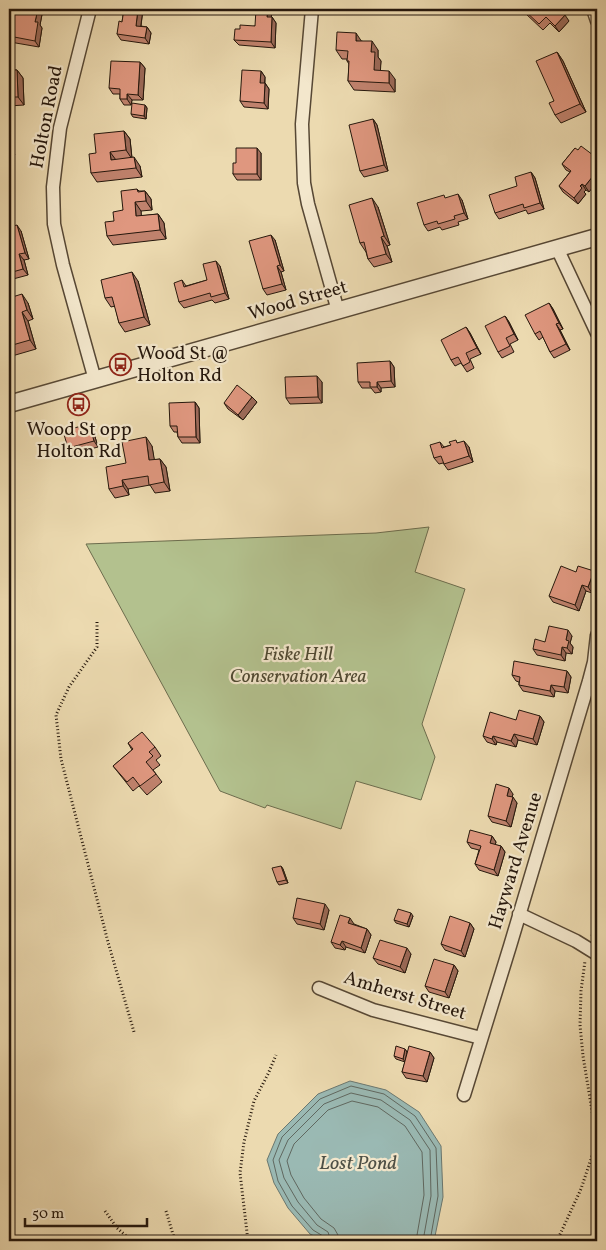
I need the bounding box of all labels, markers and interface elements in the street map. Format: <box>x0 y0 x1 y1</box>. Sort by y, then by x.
street label: Holton Road <box>24 63 70 171</box>
street label: Wood Street <box>245 274 351 328</box>
place label: Wood St @ Holton Rd <box>137 341 229 389</box>
bus stop icon: Wood St @ Holton Rd <box>109 353 133 377</box>
bus stop icon: Wood St opp Holton Rd <box>67 392 91 416</box>
place label: Wood St opp Holton Rd <box>26 417 132 465</box>
park label: Fiske Hill Conservation Area <box>230 642 366 690</box>
street label: Hayward Avenue <box>483 789 549 933</box>
street label: Amherst Street <box>341 965 470 1027</box>
water label: Lost Pond <box>319 1150 397 1178</box>
scale bar <box>25 1195 148 1227</box>
text: 50 m <box>32 1204 64 1225</box>

